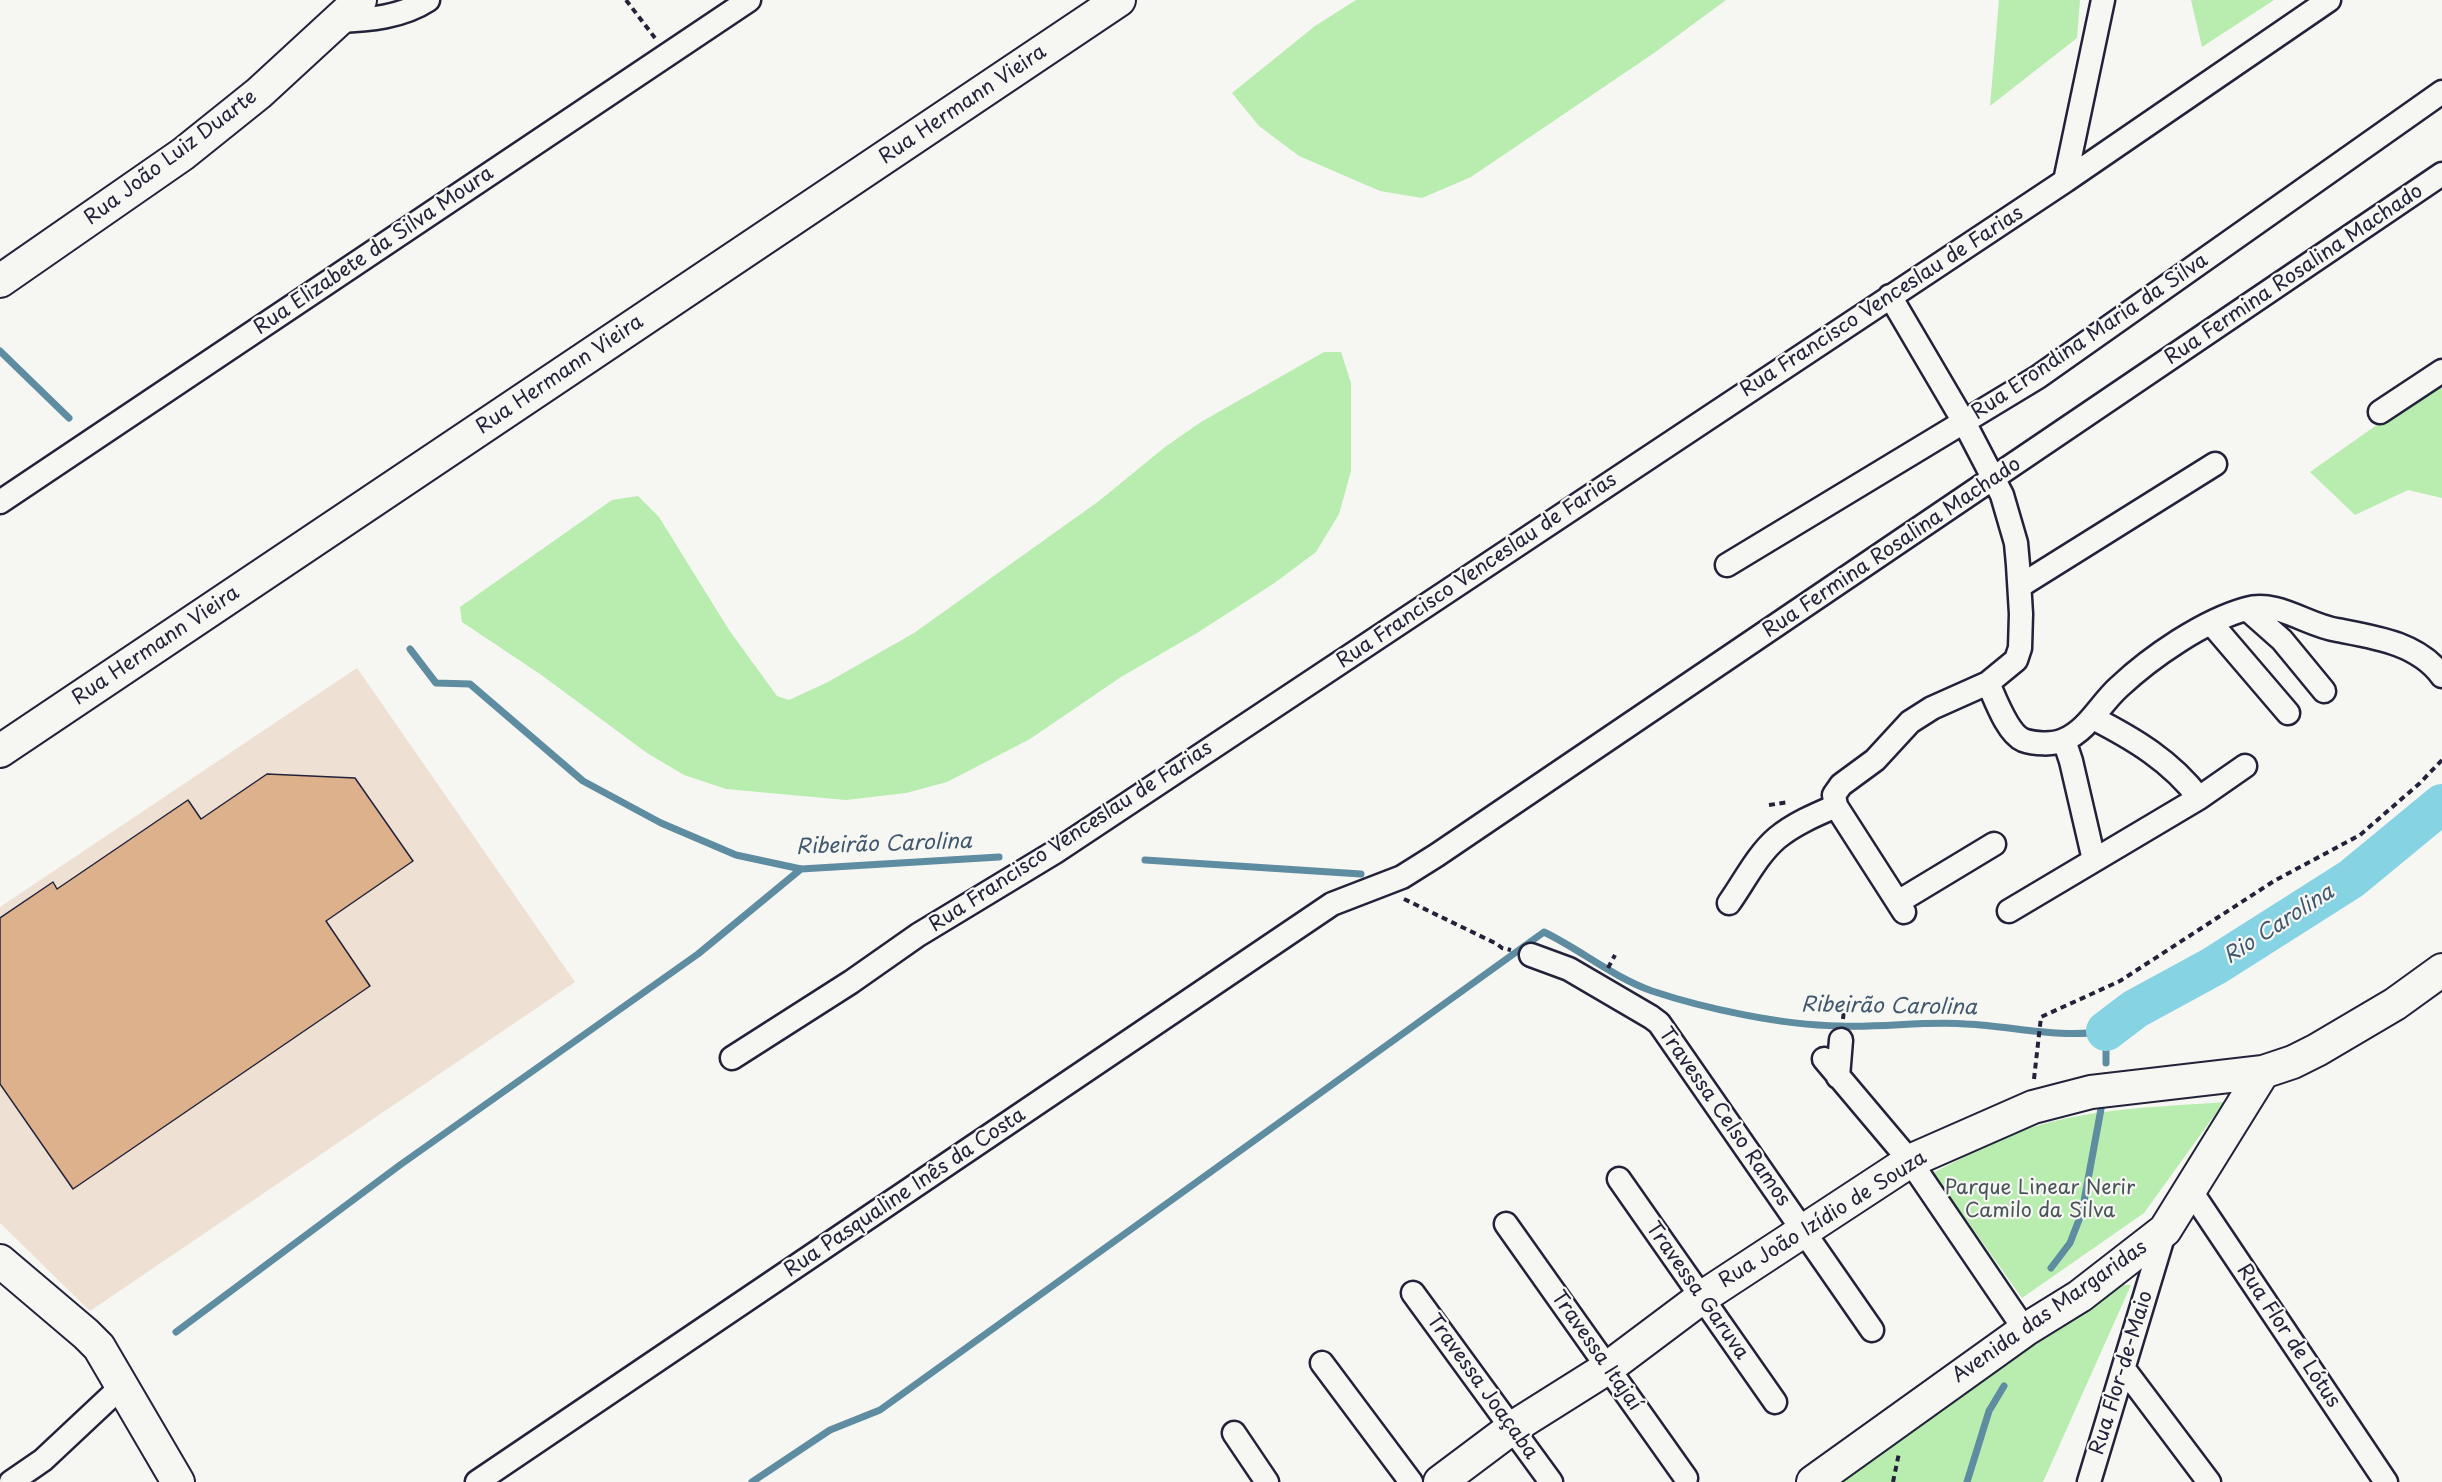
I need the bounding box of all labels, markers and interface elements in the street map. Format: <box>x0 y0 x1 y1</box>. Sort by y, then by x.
street label: Rua Hermann Vieira <box>875 40 1051 170</box>
street label: Rua João Luiz Duarte <box>80 85 262 231</box>
street label: Rua Elizabete da Silva Moura <box>250 162 498 340</box>
street label: Rua Fermina Rosalina Machado <box>2160 180 2428 370</box>
street label: Rua Francisco Venceslau de Farias <box>1736 201 2028 403</box>
street label: Rua Erondina Maria da Silva <box>1967 249 2213 425</box>
street label: Rua Hermann Vieira <box>472 310 648 440</box>
street label: Rua Fermina Rosalina Machado <box>1758 453 2026 643</box>
street label: Rua Francisco Venceslau de Farias <box>1332 468 1622 674</box>
street label: Rua Hermann Vieira <box>68 581 244 711</box>
street label: Rua Francisco Venceslau de Farias <box>925 736 1217 938</box>
water label: Ribeirão Carolina <box>796 829 972 861</box>
water label: Rio Carolina <box>2219 880 2339 970</box>
water label: Ribeirão Carolina <box>1801 993 1977 1021</box>
street label: Travessa Celso Ramos <box>1653 1023 1795 1211</box>
street label: Rua Pasqualine Inês da Costa <box>780 1103 1030 1283</box>
street label: Rua João Izídio de Souza <box>1715 1146 1931 1294</box>
park label: Parque Linear Nerir Camilo da Silva <box>1945 1176 2135 1223</box>
street label: Travessa Garuva <box>1641 1218 1753 1364</box>
street label: Avenida das Margaridas <box>1948 1236 2152 1388</box>
street label: Rua Flor de Lótus <box>2231 1260 2345 1412</box>
street label: Travessa Itajaí <box>1546 1286 1646 1416</box>
street label: Rua Flor-de-Maio <box>2086 1288 2158 1458</box>
street label: Travessa Joaçaba <box>1421 1310 1543 1464</box>

